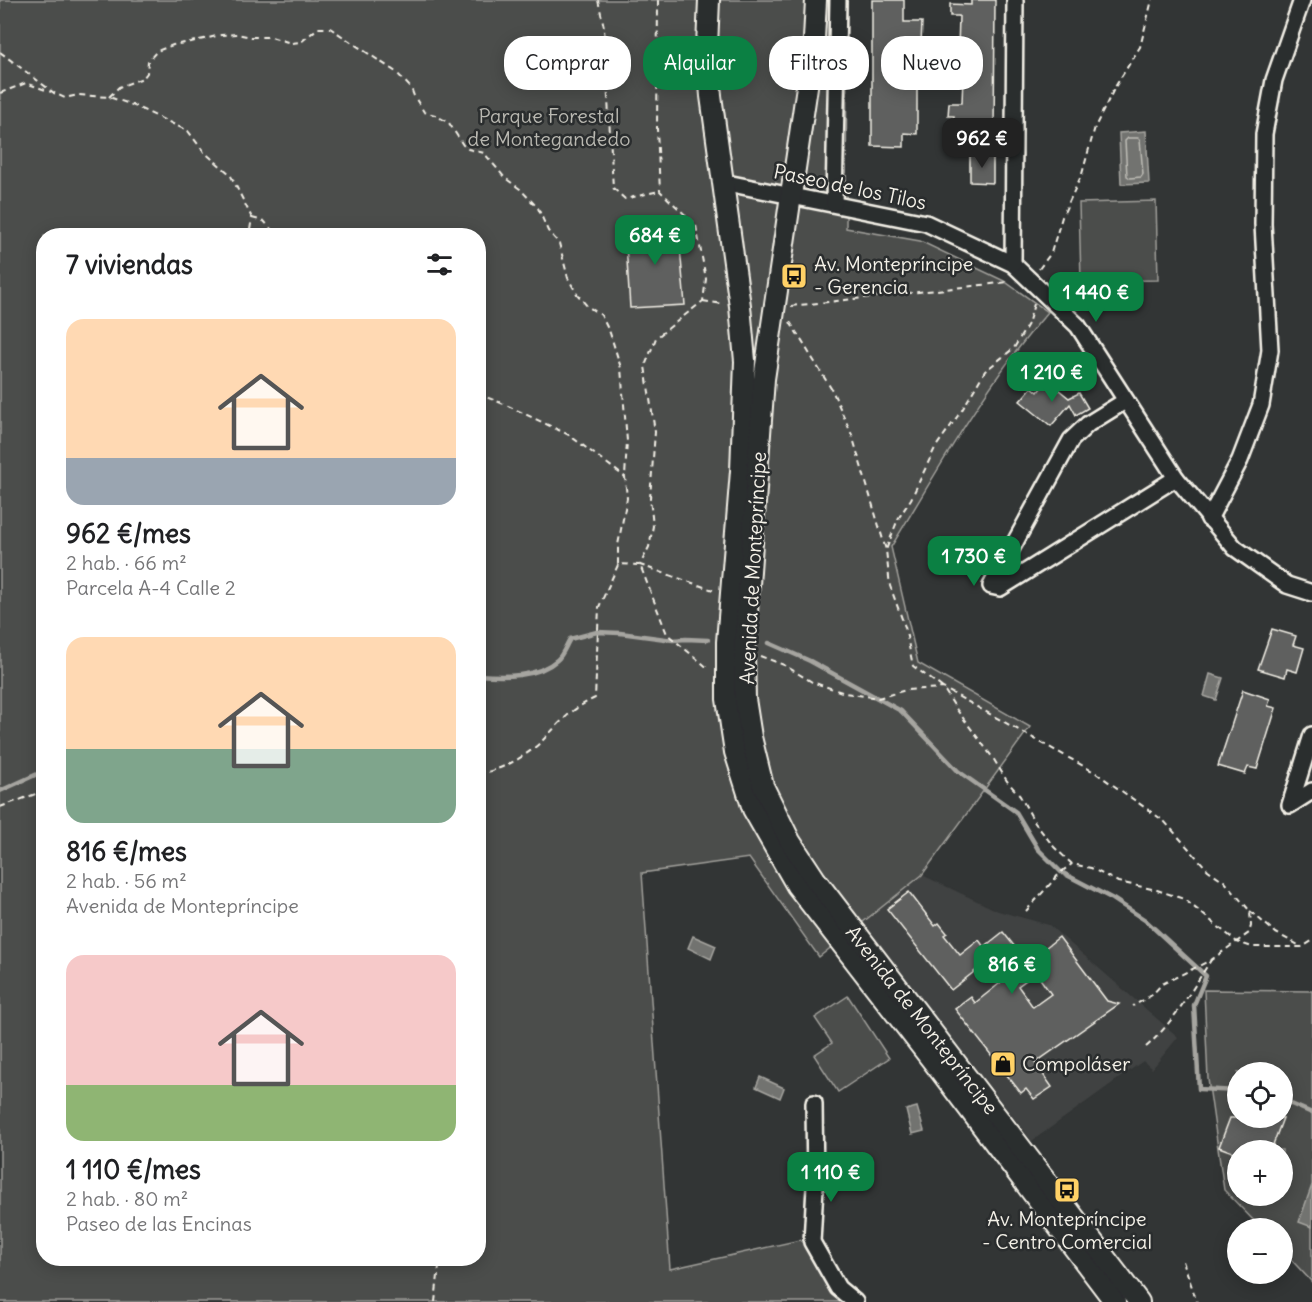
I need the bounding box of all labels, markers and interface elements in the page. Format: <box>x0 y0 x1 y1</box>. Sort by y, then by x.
chip: Comprar <box>504 36 631 90</box>
chip: Alquilar <box>643 36 757 90</box>
chip: Filtros <box>769 36 869 90</box>
chip: Nuevo <box>881 36 983 90</box>
park label: Parque Forestal de Montegandedo <box>468 103 630 151</box>
pin: 962 € <box>940 118 1024 169</box>
text: 962 € <box>956 125 1008 150</box>
street label: Paseo de los Tilos <box>772 158 929 215</box>
pin: 684 € <box>613 215 697 266</box>
text: 684 € <box>629 222 681 247</box>
text: 7 viviendas <box>66 248 193 281</box>
icon: filters <box>423 248 456 281</box>
place label: Av. Montepríncipe - Gerencia <box>814 251 973 299</box>
bus stop icon: Av. Montepríncipe - Gerencia <box>779 261 809 291</box>
pin: 1 440 € <box>1041 272 1151 323</box>
text: 1 440 € <box>1063 279 1129 304</box>
pin: 1 210 € <box>997 352 1107 403</box>
icon: home <box>207 358 315 466</box>
text: 1 210 € <box>1021 359 1083 384</box>
street label: Avenida de Montepríncipe <box>734 451 771 685</box>
text: 962 €/mes <box>66 517 191 550</box>
pin: 1 730 € <box>919 536 1029 587</box>
text: 1 730 € <box>942 543 1006 568</box>
text: 2 hab. · 66 m² <box>66 550 187 575</box>
text: Parcela A-4 Calle 2 <box>66 575 236 600</box>
icon: home <box>207 676 315 784</box>
text: 816 €/mes <box>66 835 187 868</box>
text: 2 hab. · 56 m² <box>66 868 187 893</box>
text: Avenida de Montepríncipe <box>66 893 299 918</box>
street label: Avenida de Montepríncipe <box>841 920 1004 1119</box>
pin: 816 € <box>970 944 1054 995</box>
text: 816 € <box>988 951 1036 976</box>
icon: home <box>207 994 315 1102</box>
shop icon: Compoláser <box>988 1049 1018 1079</box>
place label: Compoláser <box>1022 1051 1130 1076</box>
map controls <box>1227 1062 1293 1284</box>
button: locate <box>1227 1062 1293 1128</box>
button: + <box>1227 1140 1293 1206</box>
pin: 1 110 € <box>776 1152 886 1203</box>
text: 1 110 €/mes <box>66 1153 201 1186</box>
text: 1 110 € <box>801 1159 861 1184</box>
bus stop icon: Av. Montepríncipe - Centro Comercial <box>1052 1175 1082 1205</box>
text: 2 hab. · 80 m² <box>66 1186 188 1211</box>
place label: Av. Montepríncipe - Centro Comercial <box>982 1206 1152 1254</box>
text: Paseo de las Encinas <box>66 1211 252 1236</box>
button: − <box>1227 1218 1293 1284</box>

